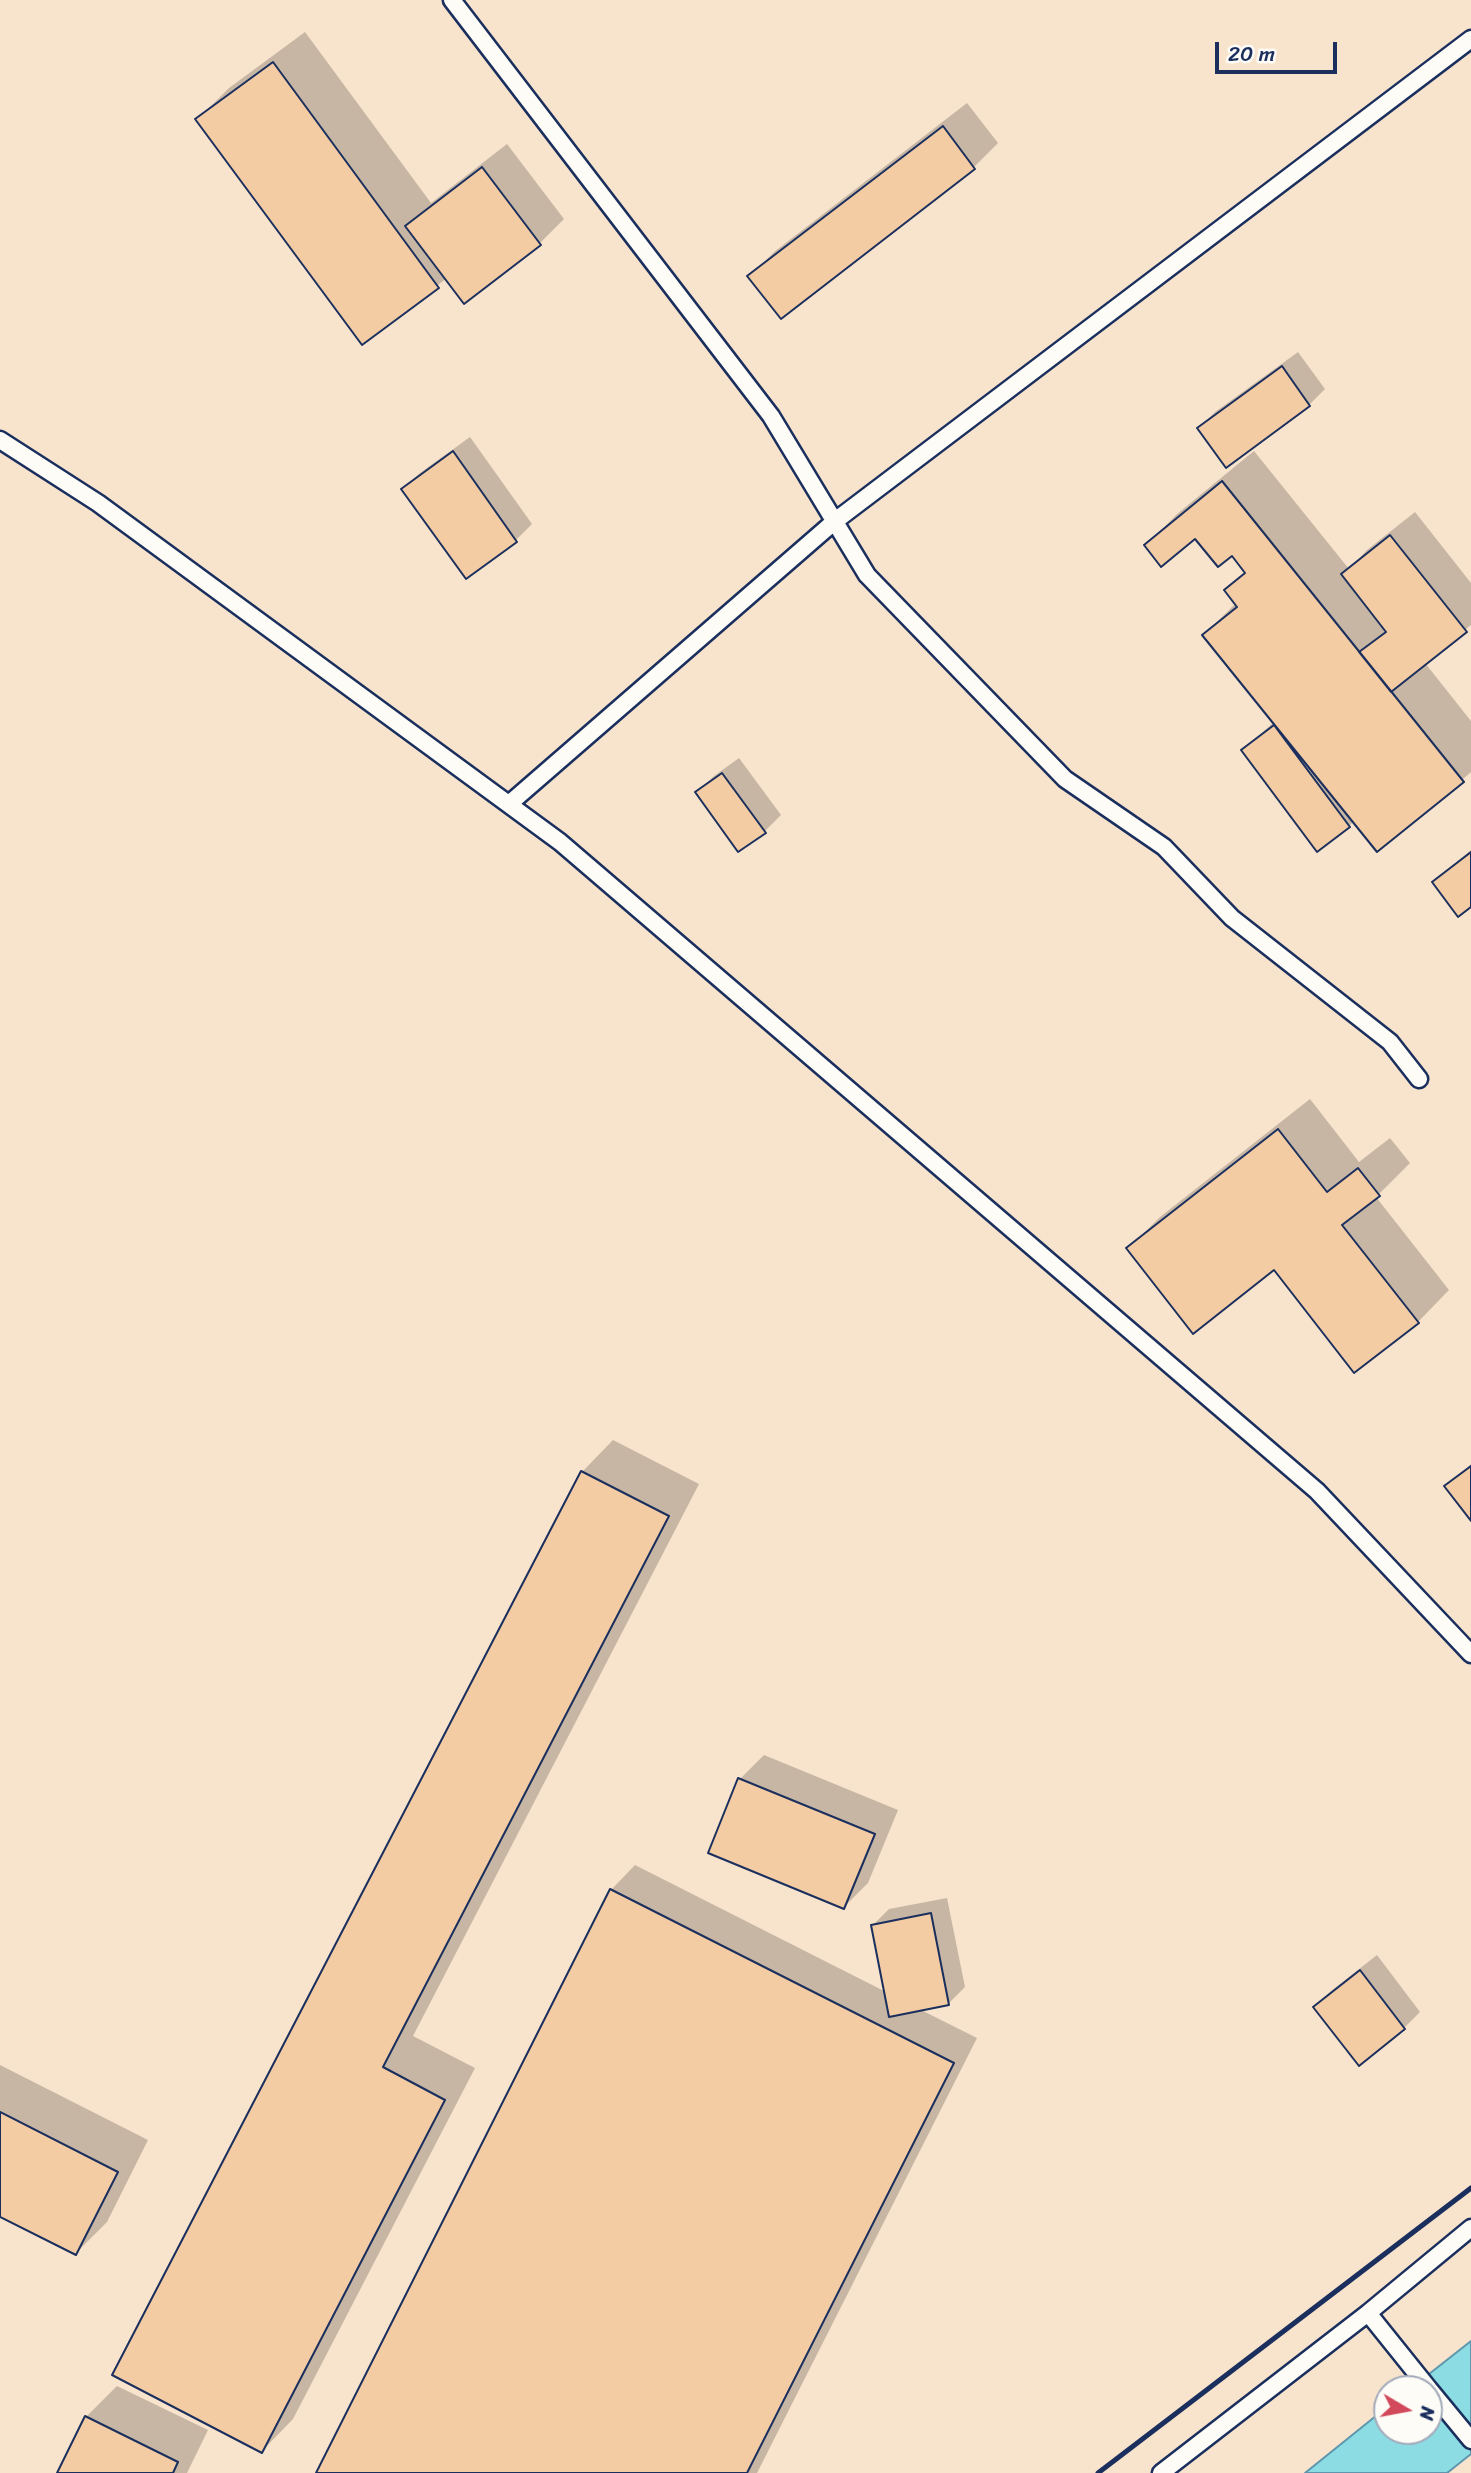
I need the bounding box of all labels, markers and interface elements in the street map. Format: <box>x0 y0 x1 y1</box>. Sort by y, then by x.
scale bar <box>1219 28 1342 72</box>
text: 20 m <box>1228 35 1275 73</box>
north arrow <box>1373 2375 1443 2445</box>
text: N <box>1410 2404 1445 2423</box>

